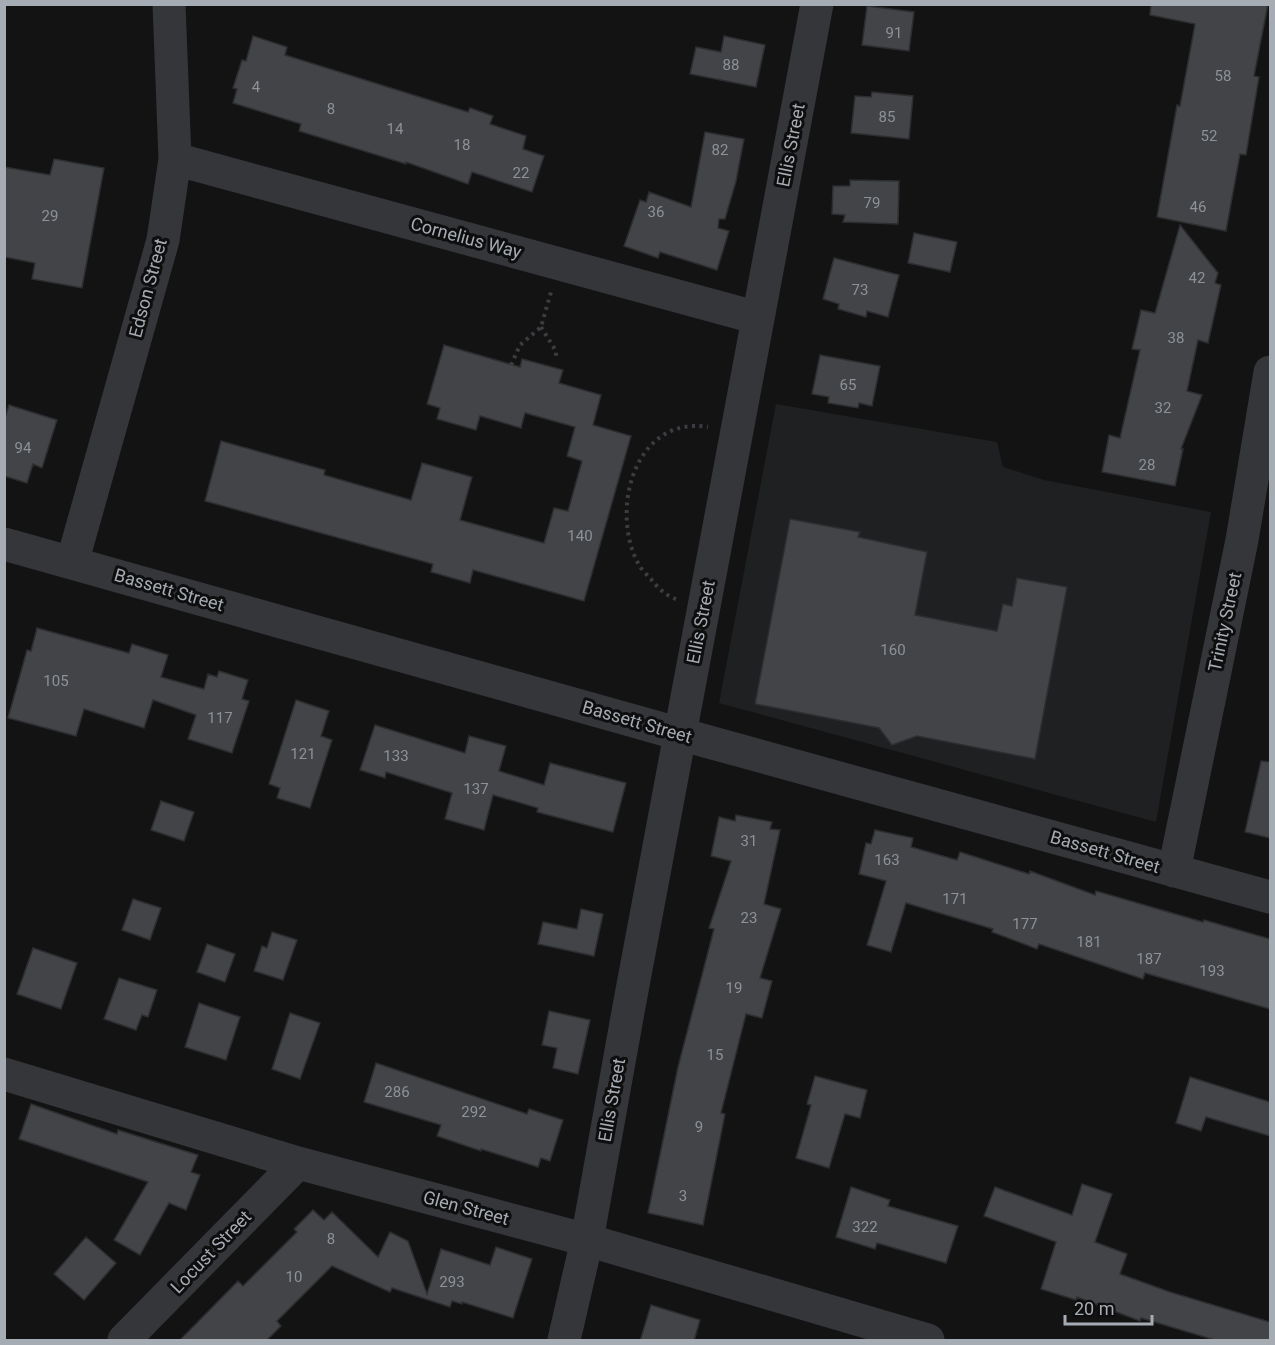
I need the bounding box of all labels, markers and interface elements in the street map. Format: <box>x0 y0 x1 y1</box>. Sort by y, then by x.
house number: 91 <box>886 24 902 42</box>
house number: 88 <box>723 56 739 74</box>
house number: 58 <box>1215 67 1231 85</box>
house number: 4 <box>252 78 261 96</box>
house number: 8 <box>327 100 335 118</box>
street label: Ellis Street <box>772 101 809 188</box>
house number: 85 <box>879 108 895 126</box>
house number: 14 <box>387 120 404 138</box>
house number: 52 <box>1201 127 1217 145</box>
house number: 18 <box>454 136 470 154</box>
house number: 82 <box>712 141 728 159</box>
house number: 22 <box>513 164 529 182</box>
house number: 79 <box>864 194 880 212</box>
house number: 46 <box>1190 198 1206 216</box>
house number: 36 <box>648 203 664 221</box>
house number: 29 <box>42 207 58 225</box>
street label: Cornelius Way <box>408 213 524 263</box>
street label: Edson Street <box>124 236 171 340</box>
house number: 42 <box>1189 269 1205 287</box>
house number: 73 <box>852 281 868 299</box>
house number: 38 <box>1168 329 1184 347</box>
house number: 65 <box>840 376 856 394</box>
house number: 32 <box>1155 399 1171 417</box>
house number: 94 <box>15 439 32 457</box>
house number: 28 <box>1139 456 1155 474</box>
house number: 140 <box>567 527 593 545</box>
street label: Bassett Street <box>112 564 226 615</box>
street label: Trinity Street <box>1204 570 1245 674</box>
street label: Ellis Street <box>682 578 719 665</box>
house number: 160 <box>880 641 906 659</box>
house number: 105 <box>43 672 69 690</box>
street label: Bassett Street <box>580 696 694 747</box>
house number: 117 <box>207 709 233 727</box>
house number: 121 <box>290 745 316 763</box>
house number: 133 <box>383 747 409 765</box>
house number: 137 <box>463 780 489 798</box>
street label: Bassett Street <box>1048 826 1162 877</box>
house number: 31 <box>741 832 757 850</box>
house number: 163 <box>874 851 900 869</box>
house number: 171 <box>942 890 968 908</box>
house number: 23 <box>741 909 757 927</box>
house number: 177 <box>1012 915 1038 933</box>
house number: 181 <box>1076 933 1102 951</box>
house number: 187 <box>1136 950 1162 968</box>
house number: 193 <box>1199 962 1225 980</box>
house number: 19 <box>726 979 742 997</box>
house number: 15 <box>707 1046 723 1064</box>
street label: Ellis Street <box>594 1056 629 1143</box>
house number: 286 <box>384 1083 410 1101</box>
house number: 292 <box>461 1103 487 1121</box>
house number: 9 <box>695 1118 703 1136</box>
street label: Glen Street <box>421 1186 511 1229</box>
house number: 3 <box>679 1187 687 1205</box>
street label: Locust Street <box>166 1206 255 1297</box>
house number: 322 <box>852 1218 878 1236</box>
house number: 8 <box>327 1230 335 1248</box>
house number: 10 <box>286 1268 302 1286</box>
house number: 293 <box>439 1273 465 1291</box>
scale bar <box>1065 1288 1152 1326</box>
text: 20 m <box>1074 1298 1114 1319</box>

